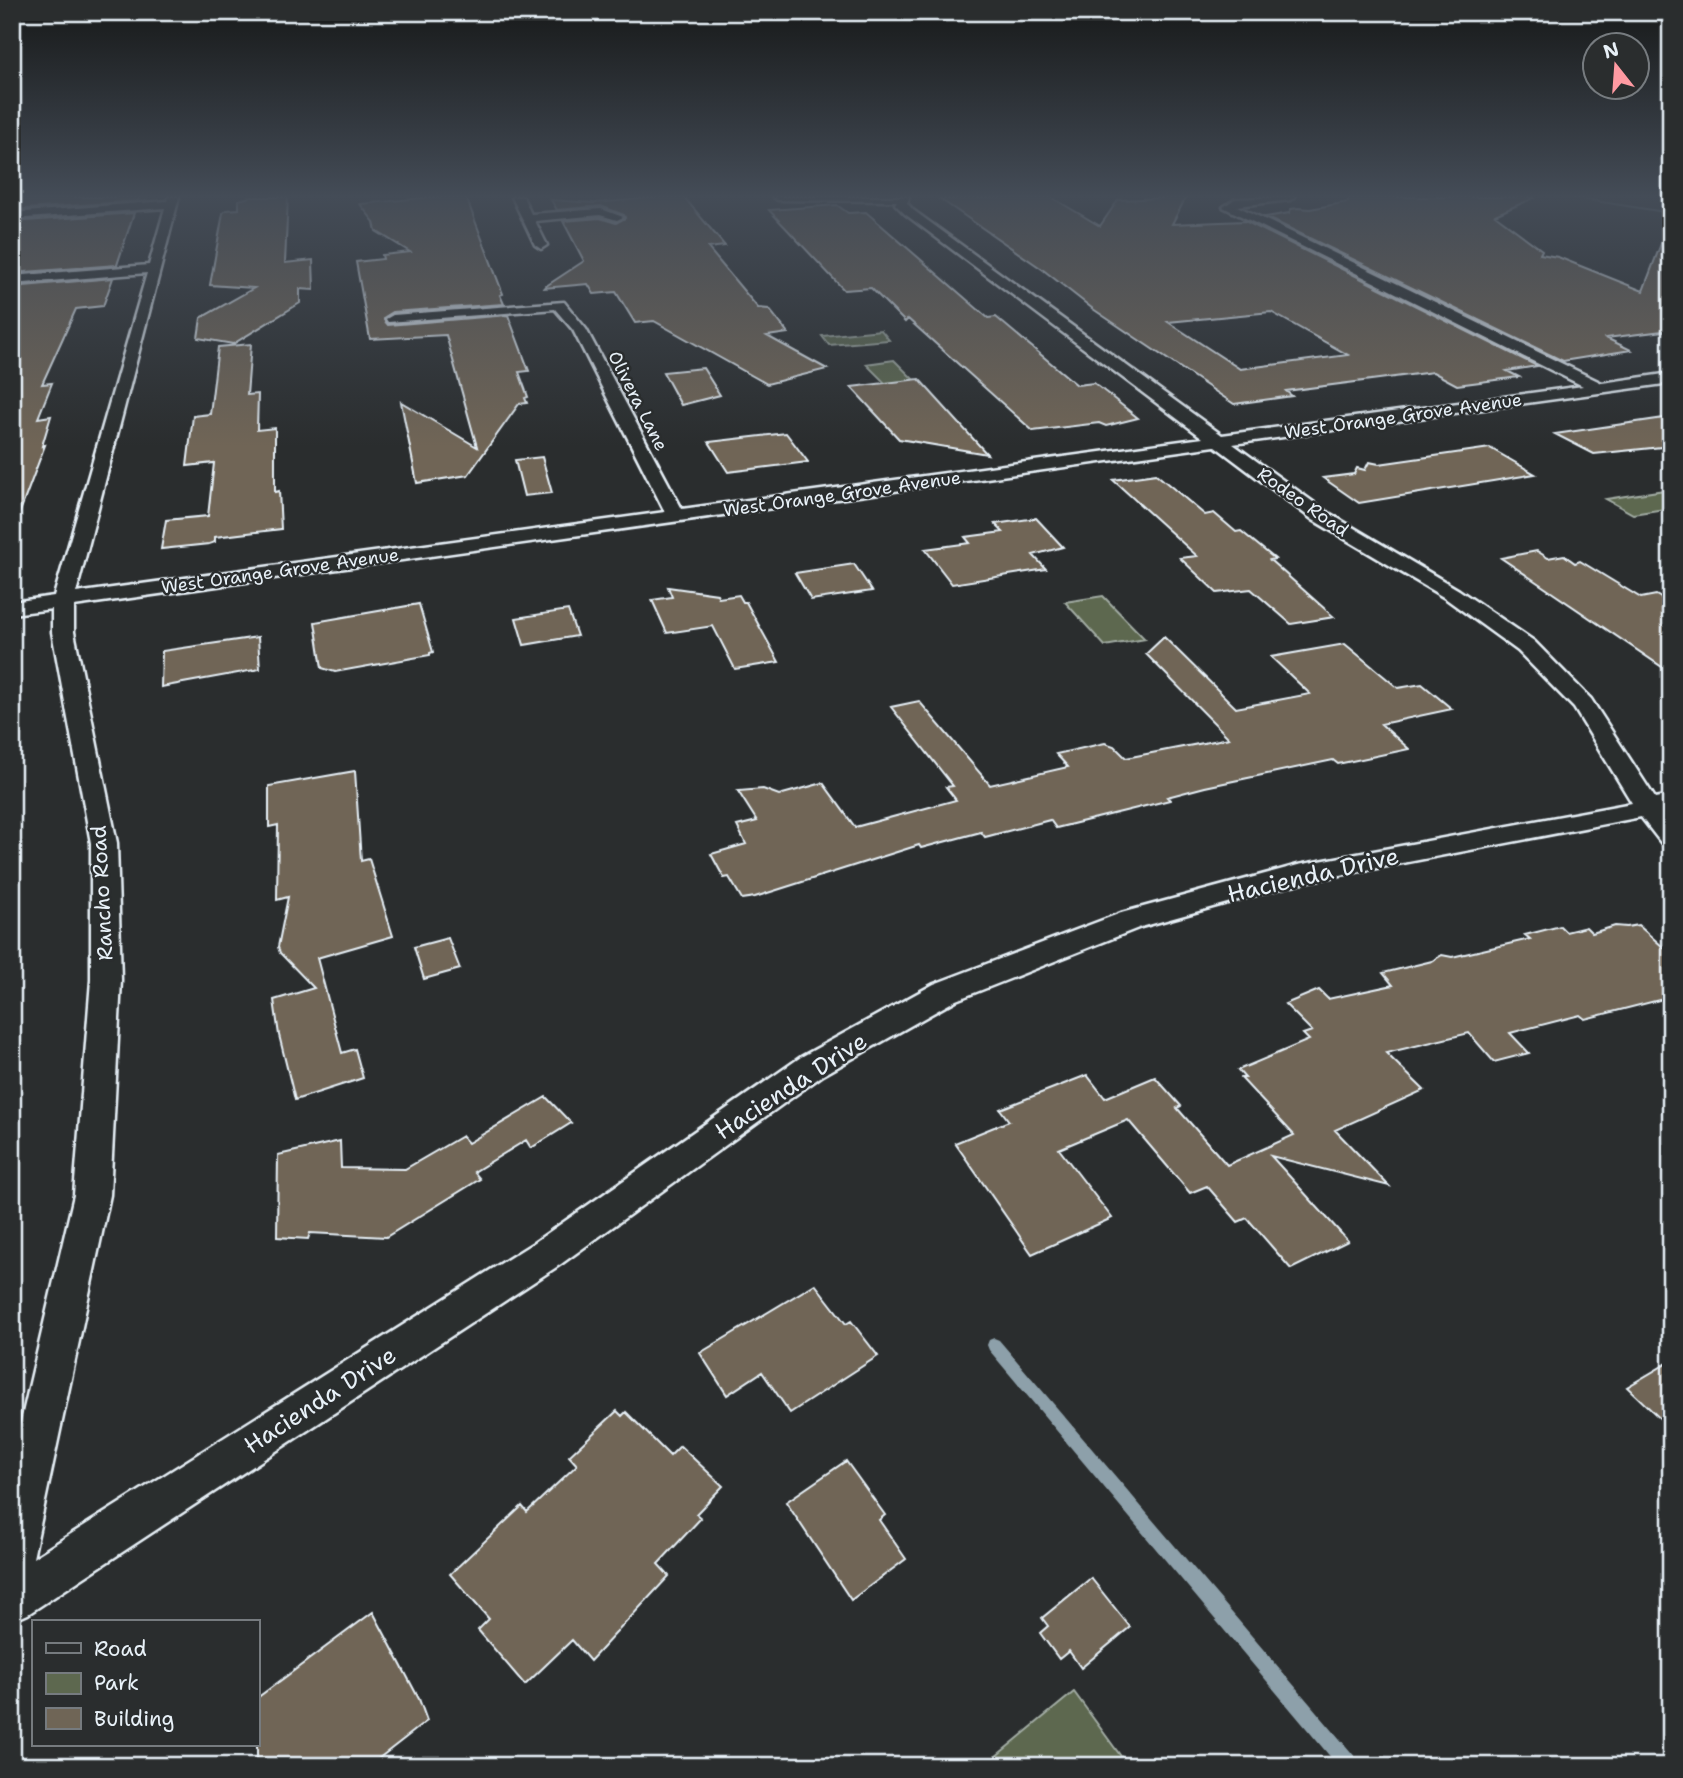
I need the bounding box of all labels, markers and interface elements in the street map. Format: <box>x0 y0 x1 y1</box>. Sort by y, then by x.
north arrow <box>1582 32 1652 102</box>
text: N <box>1600 36 1622 64</box>
street label: Olivera Lane <box>603 347 673 455</box>
street label: West Orange Grove Avenue <box>1283 387 1523 445</box>
street label: Rodeo Road <box>1253 462 1353 542</box>
street label: West Orange Grove Avenue <box>722 465 962 523</box>
street label: West Orange Grove Avenue <box>160 542 400 600</box>
street label: Rancho Road <box>84 825 120 961</box>
street label: Hacienda Drive <box>1224 840 1402 910</box>
street label: Hacienda Drive <box>709 1025 873 1147</box>
street label: Hacienda Drive <box>238 1339 402 1461</box>
legend <box>32 1620 259 1746</box>
text: Road <box>94 1635 147 1663</box>
text: Park <box>94 1669 139 1697</box>
text: Building <box>94 1705 174 1733</box>

